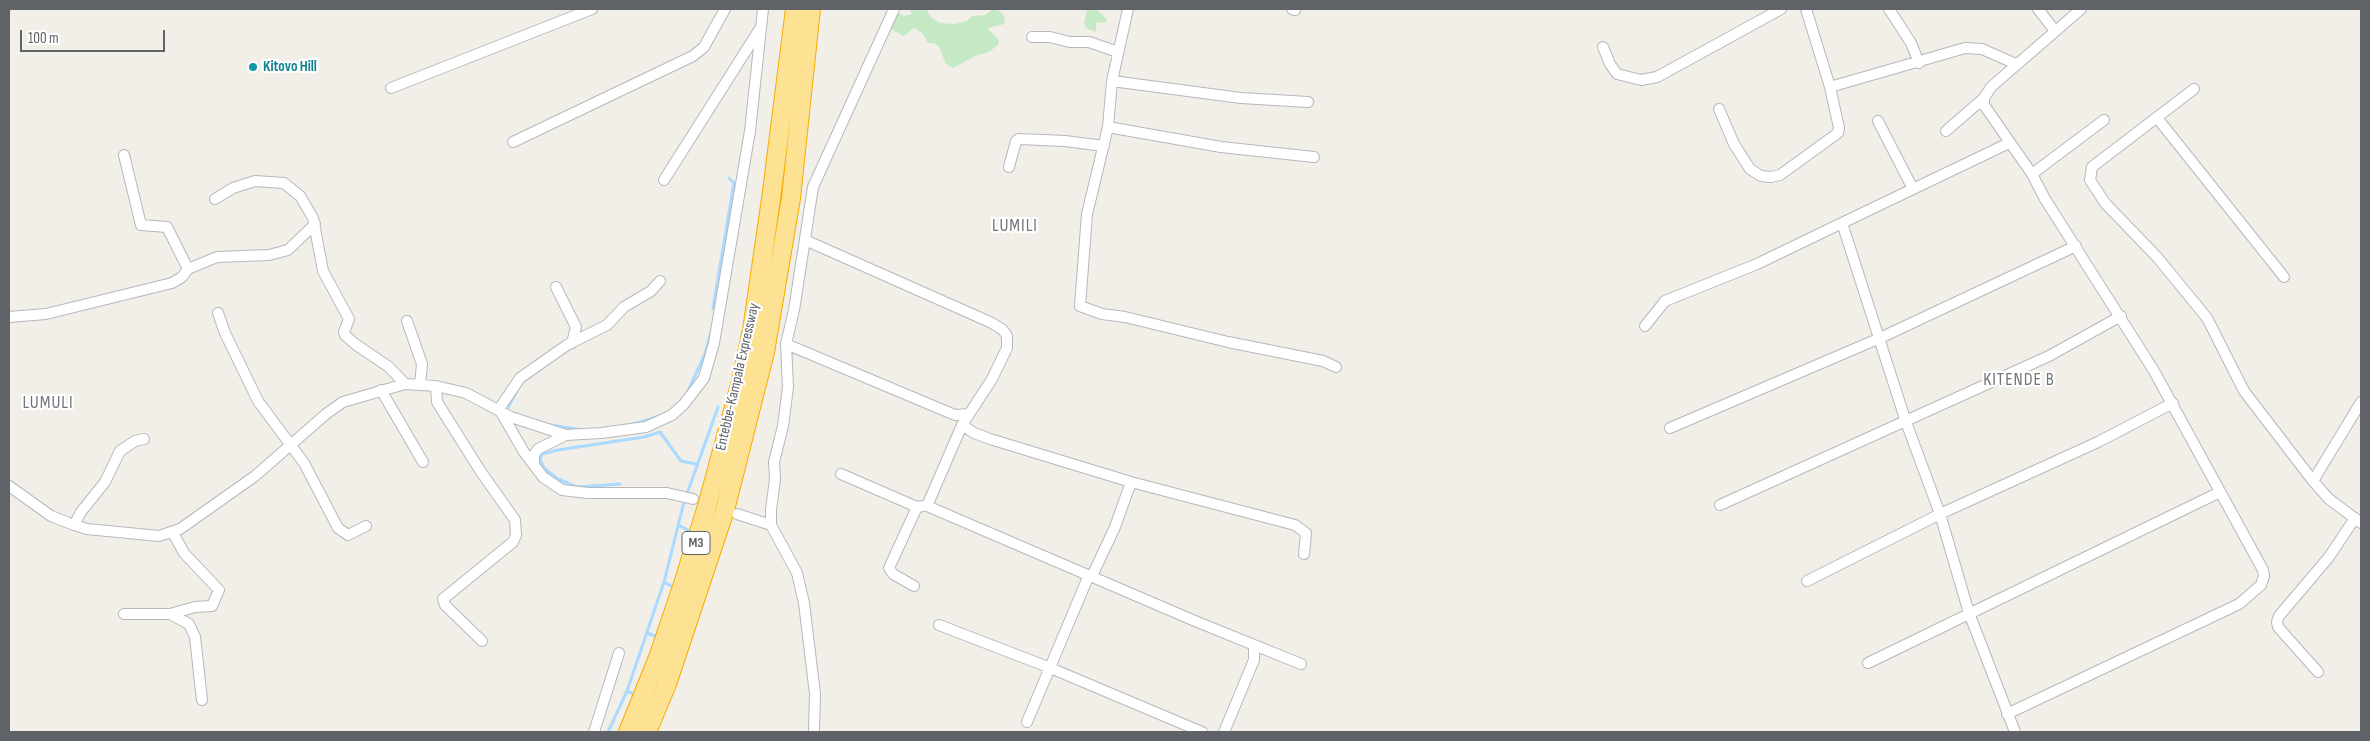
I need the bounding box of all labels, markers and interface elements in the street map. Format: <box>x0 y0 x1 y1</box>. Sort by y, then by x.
scale bar <box>22 20 168 52</box>
text: 100 m <box>28 29 59 48</box>
place label: Kitovo Hill <box>263 58 317 76</box>
marker: Kitovo Hill <box>247 61 259 73</box>
district label: LUMILI <box>991 215 1039 237</box>
street label: Entebbe-Kampala Expressway <box>712 302 764 452</box>
district label: KITENDE B <box>1982 369 2056 391</box>
district label: LUMULI <box>22 392 74 414</box>
road number: M3 <box>682 532 710 554</box>

